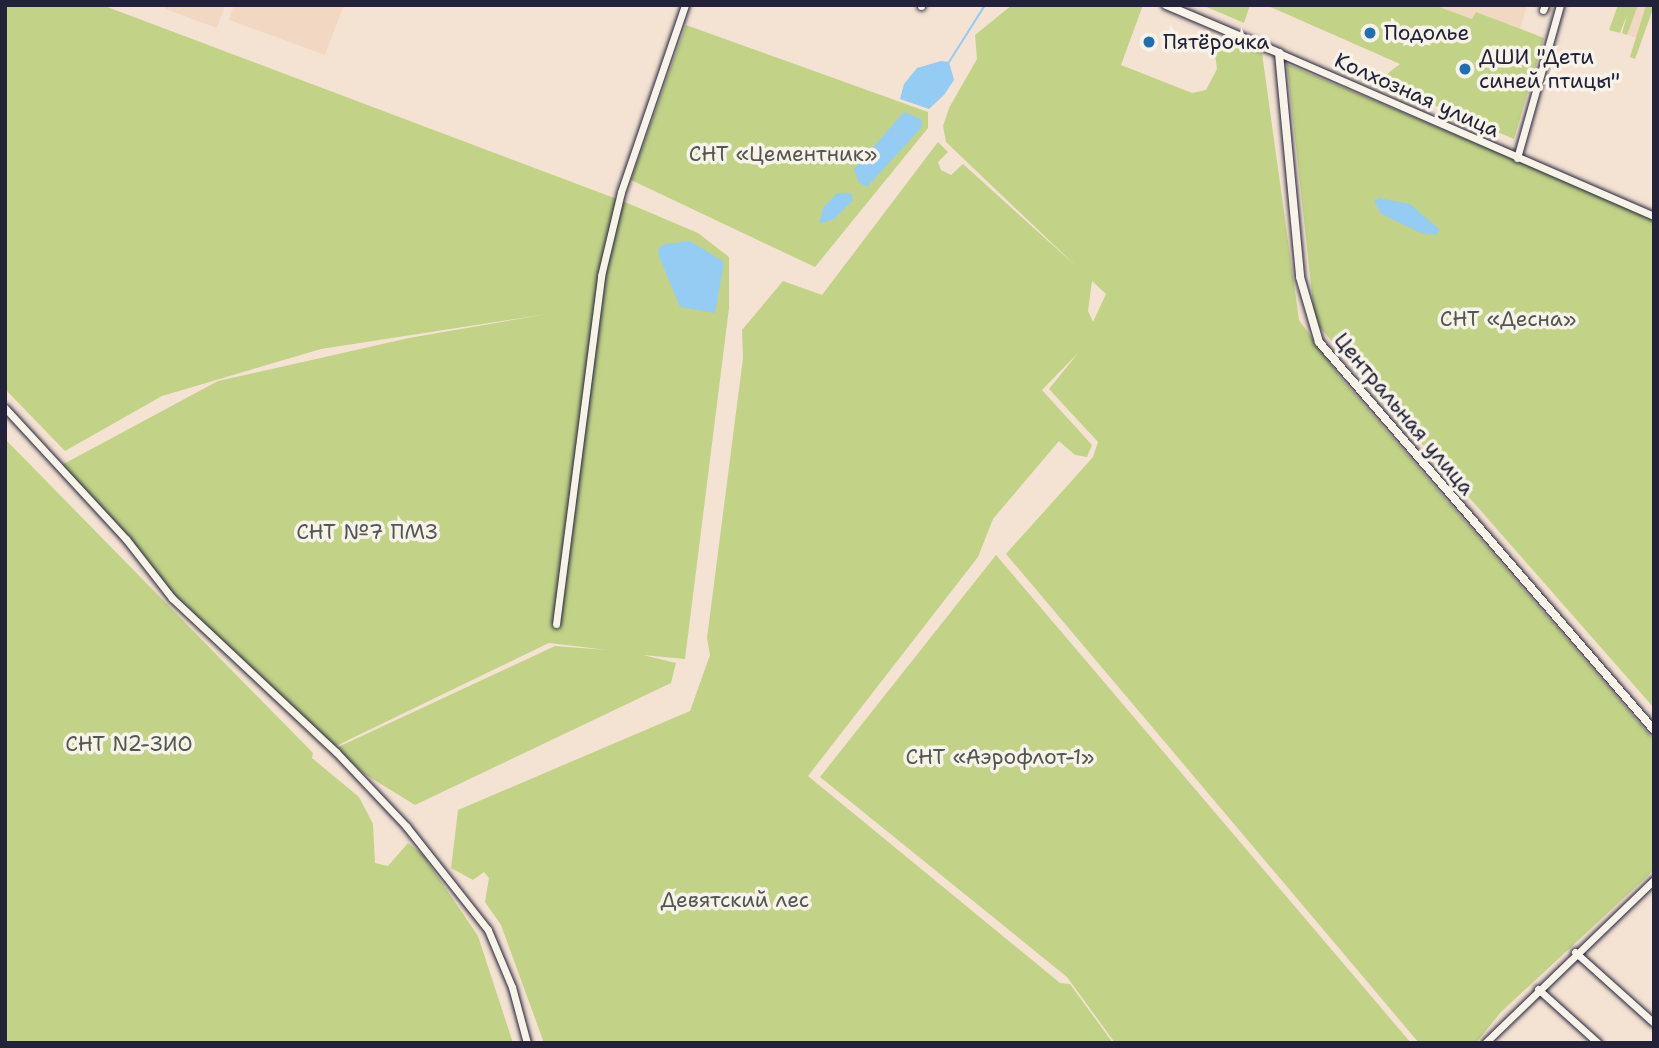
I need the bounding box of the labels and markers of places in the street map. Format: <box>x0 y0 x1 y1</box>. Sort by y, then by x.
place label: Подолье <box>1384 20 1469 46</box>
marker: Подолье <box>1362 25 1378 41</box>
place label: Пятёрочка <box>1163 29 1269 55</box>
marker: Пятёрочка <box>1141 34 1157 50</box>
place label: ДШИ "Дети синей птицы" <box>1479 44 1620 94</box>
marker: ДШИ "Дети синей птицы" <box>1457 61 1473 77</box>

